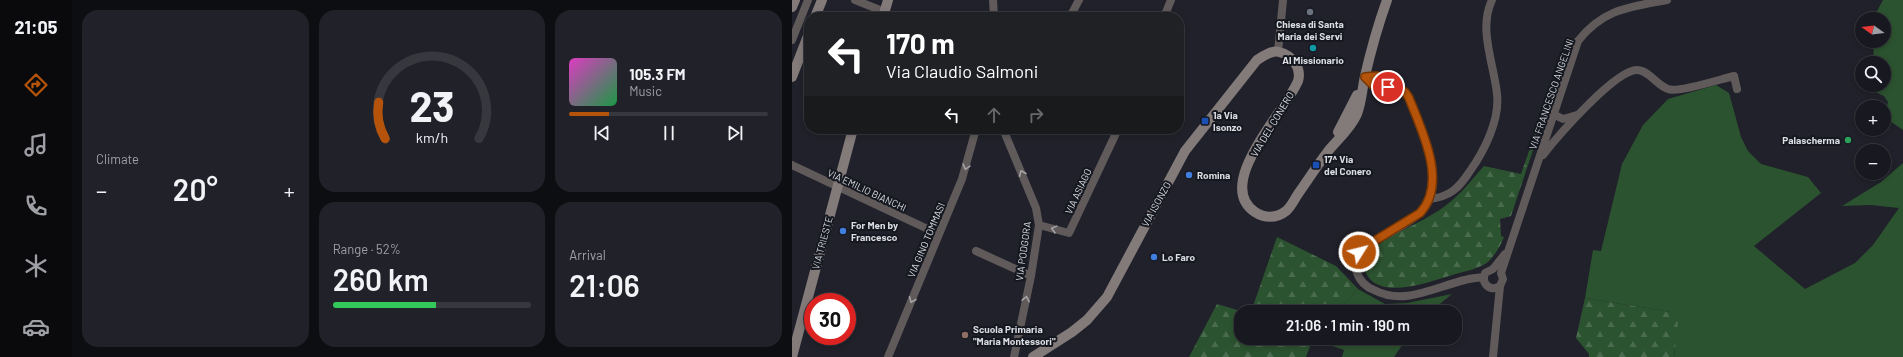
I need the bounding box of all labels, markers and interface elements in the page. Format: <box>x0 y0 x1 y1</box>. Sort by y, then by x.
marker: Chiesa di Santa Maria dei Servi <box>1305 7 1315 17</box>
north arrow <box>1855 12 1891 48</box>
map controls <box>1855 12 1891 180</box>
text: 21:05 <box>15 16 57 38</box>
place label: Chiesa di Santa Maria dei Servi <box>1276 18 1344 42</box>
text: 170 m <box>886 26 955 60</box>
icon: left <box>820 28 872 80</box>
street label: VIA FRANCESCO ANGELINI <box>1526 37 1576 151</box>
marker: Al Missionario <box>1308 43 1318 53</box>
place label: Al Missionario <box>1282 54 1344 66</box>
button: search <box>1855 56 1891 92</box>
text: Via Claudio Salmoni <box>886 60 1038 82</box>
text: 105.3 FM <box>629 65 686 83</box>
pin <box>1371 70 1405 104</box>
icon: directions <box>22 71 50 99</box>
icon: arrive <box>1377 76 1399 98</box>
text: 23 <box>409 80 455 130</box>
text: Music <box>629 83 662 99</box>
street label: VIA DEL CONERO <box>1248 89 1296 159</box>
button: + <box>1855 100 1891 136</box>
icon: left <box>941 104 963 126</box>
icon: ahead <box>983 104 1005 126</box>
icon: right <box>1025 104 1047 126</box>
place label: 1a Via Isonzo <box>1213 109 1242 133</box>
marker: 1a Via Isonzo <box>1200 116 1210 126</box>
icon: previous <box>591 122 613 144</box>
icon: pause <box>658 122 680 144</box>
icon: next <box>724 122 746 144</box>
text: km/h <box>416 129 448 146</box>
icon: music <box>22 131 50 159</box>
place label: Palascherma <box>1782 134 1840 146</box>
marker: Palascherma <box>1843 135 1853 145</box>
button: − <box>1855 144 1891 180</box>
text: Climate <box>96 151 139 167</box>
place label: 17^ Via del Conero <box>1324 153 1372 177</box>
marker: 17^ Via del Conero <box>1311 160 1321 170</box>
one-way arrow <box>962 163 971 170</box>
street label: VIA EMILIO BIANCHI <box>826 166 908 214</box>
street label: VIA ASIAGO <box>1062 166 1094 216</box>
place label: Romina <box>1197 169 1230 181</box>
one-way arrow <box>1019 170 1027 178</box>
marker: Romina <box>1184 170 1194 180</box>
text: 20° <box>173 171 218 207</box>
text: − <box>96 177 107 203</box>
text: + <box>284 177 295 203</box>
street label: VIA ISONZO <box>1139 179 1173 229</box>
icon: phone <box>22 192 50 220</box>
street label: VIA GINO TOMMASI <box>905 201 947 279</box>
street label: VIA TRIESTE <box>809 215 835 271</box>
place label: For Men by Francesco <box>851 219 898 243</box>
street label: VIA PODGORA <box>1013 221 1033 281</box>
one-way arrow <box>1050 225 1057 234</box>
marker: For Men by Francesco <box>838 226 848 236</box>
position arrow <box>1338 231 1380 273</box>
text: Range · 52% <box>333 241 401 257</box>
text: Arrival <box>569 247 606 263</box>
place label: Lo Faro <box>1162 251 1195 263</box>
icon: climate <box>22 252 50 280</box>
marker: Lo Faro <box>1149 252 1159 262</box>
text: 260 km <box>333 261 429 297</box>
text: 21:06 <box>569 267 640 303</box>
speed limit sign: 30 <box>804 293 856 345</box>
one-way arrow <box>909 295 917 303</box>
one-way arrow <box>1021 296 1029 302</box>
icon: car <box>22 313 50 341</box>
text: 21:06 · 1 min · 190 m <box>1286 316 1410 334</box>
place label: Scuola Primaria "Maria Montessori" <box>973 323 1056 347</box>
marker: Scuola Primaria "Maria Montessori" <box>960 330 970 340</box>

